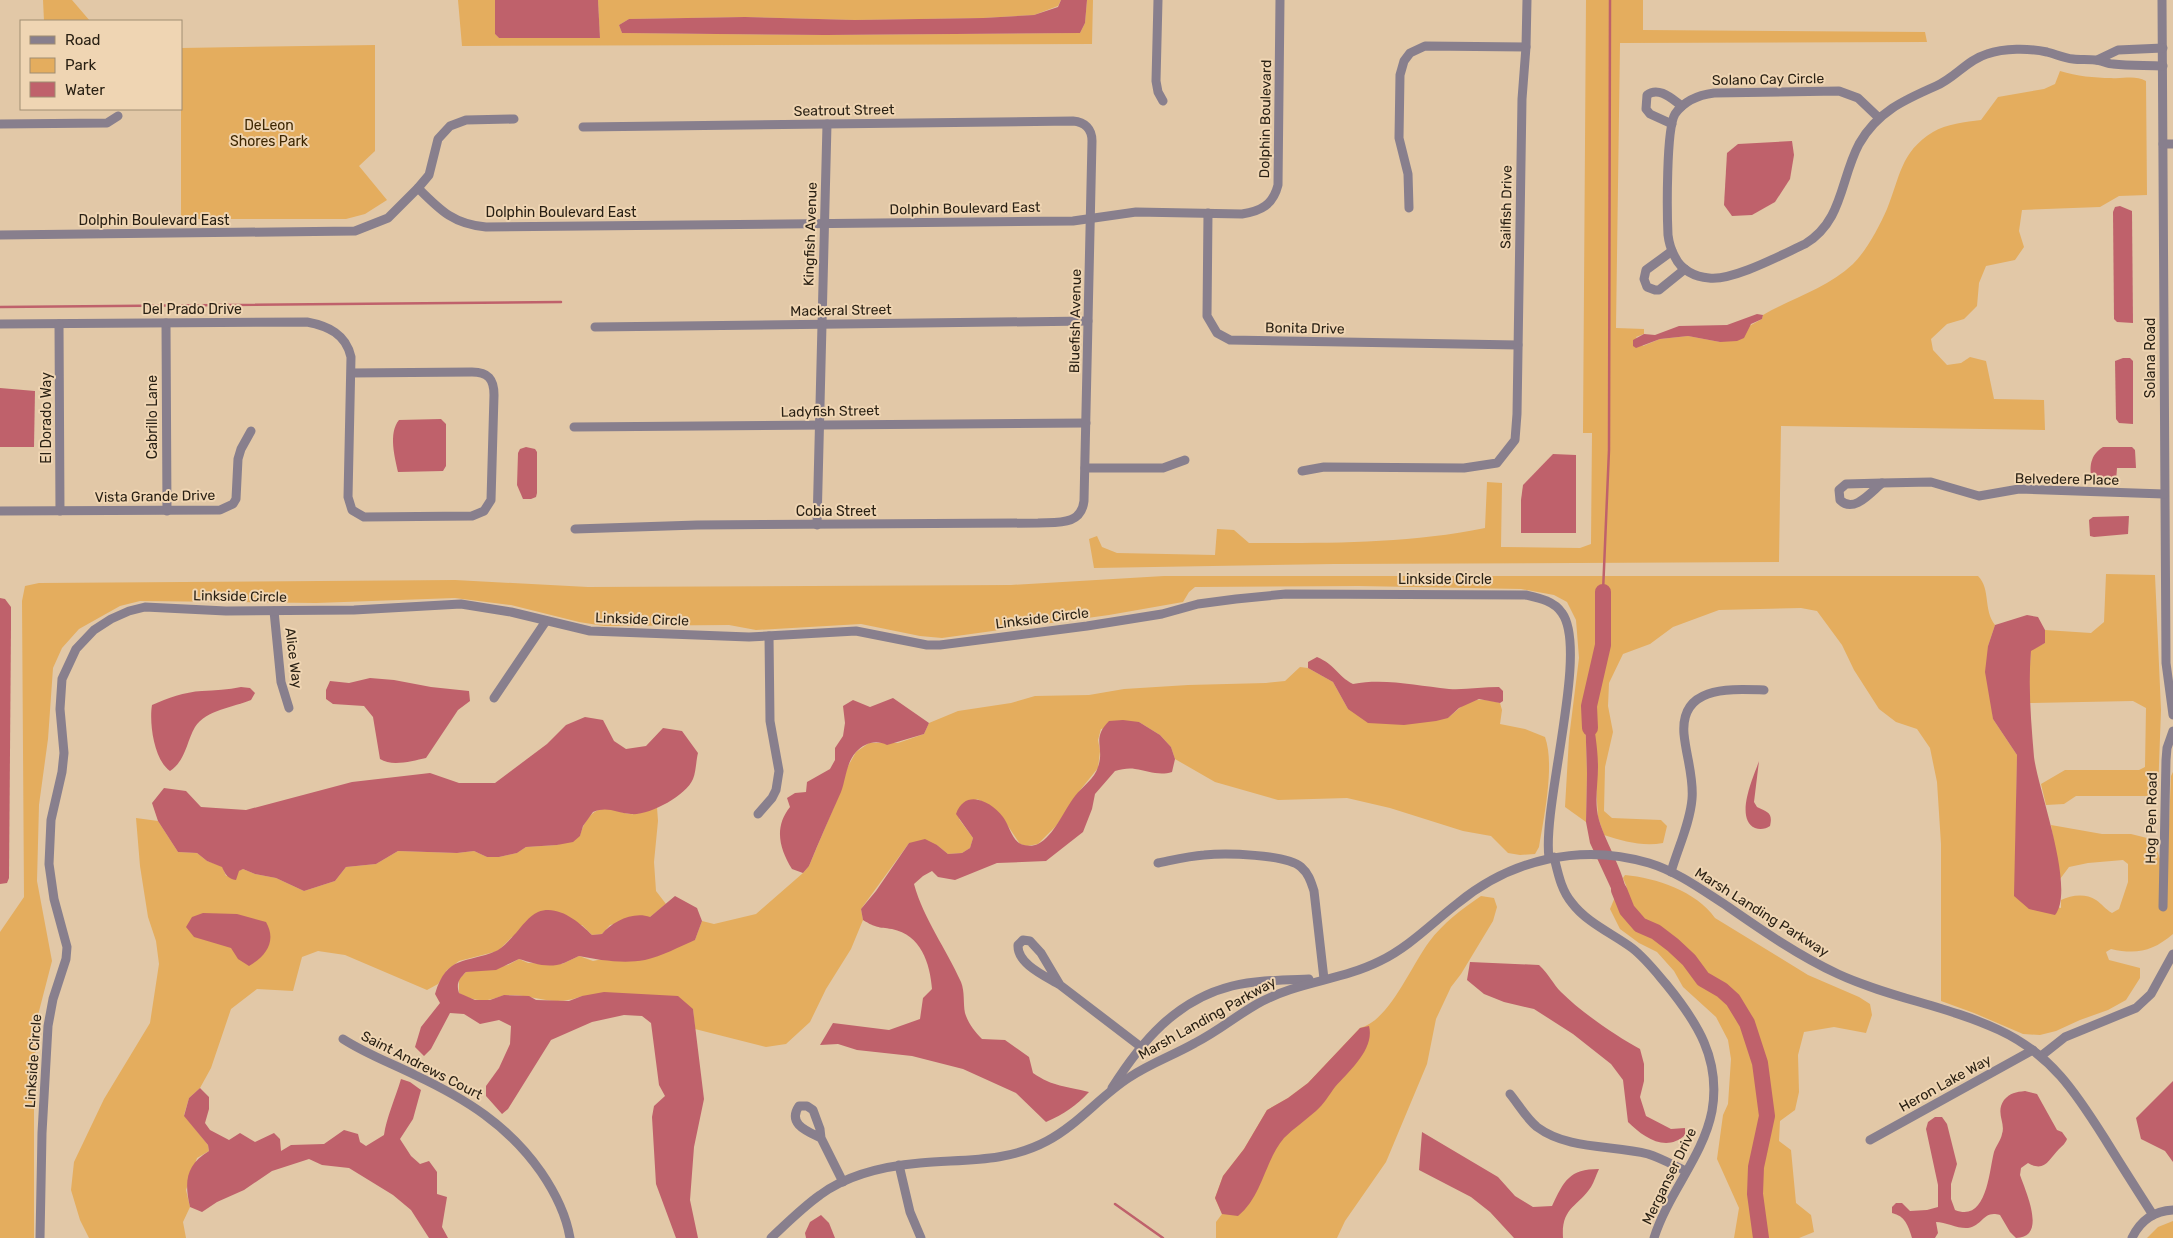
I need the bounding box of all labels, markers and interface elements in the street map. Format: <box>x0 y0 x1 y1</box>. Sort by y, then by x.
legend <box>20 20 182 110</box>
text: Road <box>65 31 101 49</box>
text: Park <box>65 56 96 74</box>
street label: Dolphin Boulevard <box>1256 59 1275 179</box>
street label: Solano Cay Circle <box>1712 70 1824 89</box>
text: Water <box>65 81 105 99</box>
street label: Seatrout Street <box>794 101 895 120</box>
park label: DeLeon Shores Park <box>230 117 309 150</box>
street label: Sailfish Drive <box>1497 165 1516 249</box>
street label: Kingfish Avenue <box>800 182 821 286</box>
street label: Dolphin Boulevard East <box>889 199 1041 218</box>
street label: Dolphin Boulevard East <box>485 204 637 221</box>
street label: Dolphin Boulevard East <box>78 212 230 229</box>
street label: Bluefish Avenue <box>1066 269 1085 373</box>
street label: Del Prado Drive <box>142 301 242 318</box>
street label: Mackeral Street <box>790 301 892 320</box>
street label: Solana Road <box>2142 318 2159 398</box>
street label: Bonita Drive <box>1265 319 1345 338</box>
street label: El Dorado Way <box>38 372 55 464</box>
street label: Cabrillo Lane <box>144 375 161 459</box>
street label: Ladyfish Street <box>780 402 880 421</box>
street label: Belvedere Place <box>2015 470 2119 489</box>
street label: Vista Grande Drive <box>95 487 216 506</box>
street label: Cobia Street <box>796 503 877 520</box>
street label: Linkside Circle <box>1398 571 1492 588</box>
street label: Linkside Circle <box>193 587 287 606</box>
street label: Linkside Circle <box>994 604 1090 633</box>
street label: Linkside Circle <box>595 609 689 630</box>
street label: Alice Way <box>281 627 306 690</box>
street label: Hog Pen Road <box>2142 772 2161 864</box>
street label: Marsh Landing Parkway <box>1692 864 1832 961</box>
street label: Marsh Landing Parkway <box>1135 973 1279 1063</box>
street label: Linkside Circle <box>22 1013 45 1108</box>
street label: Saint Andrews Court <box>358 1027 486 1104</box>
street label: Heron Lake Way <box>1896 1051 1995 1116</box>
street label: Merganser Drive <box>1639 1125 1700 1227</box>

